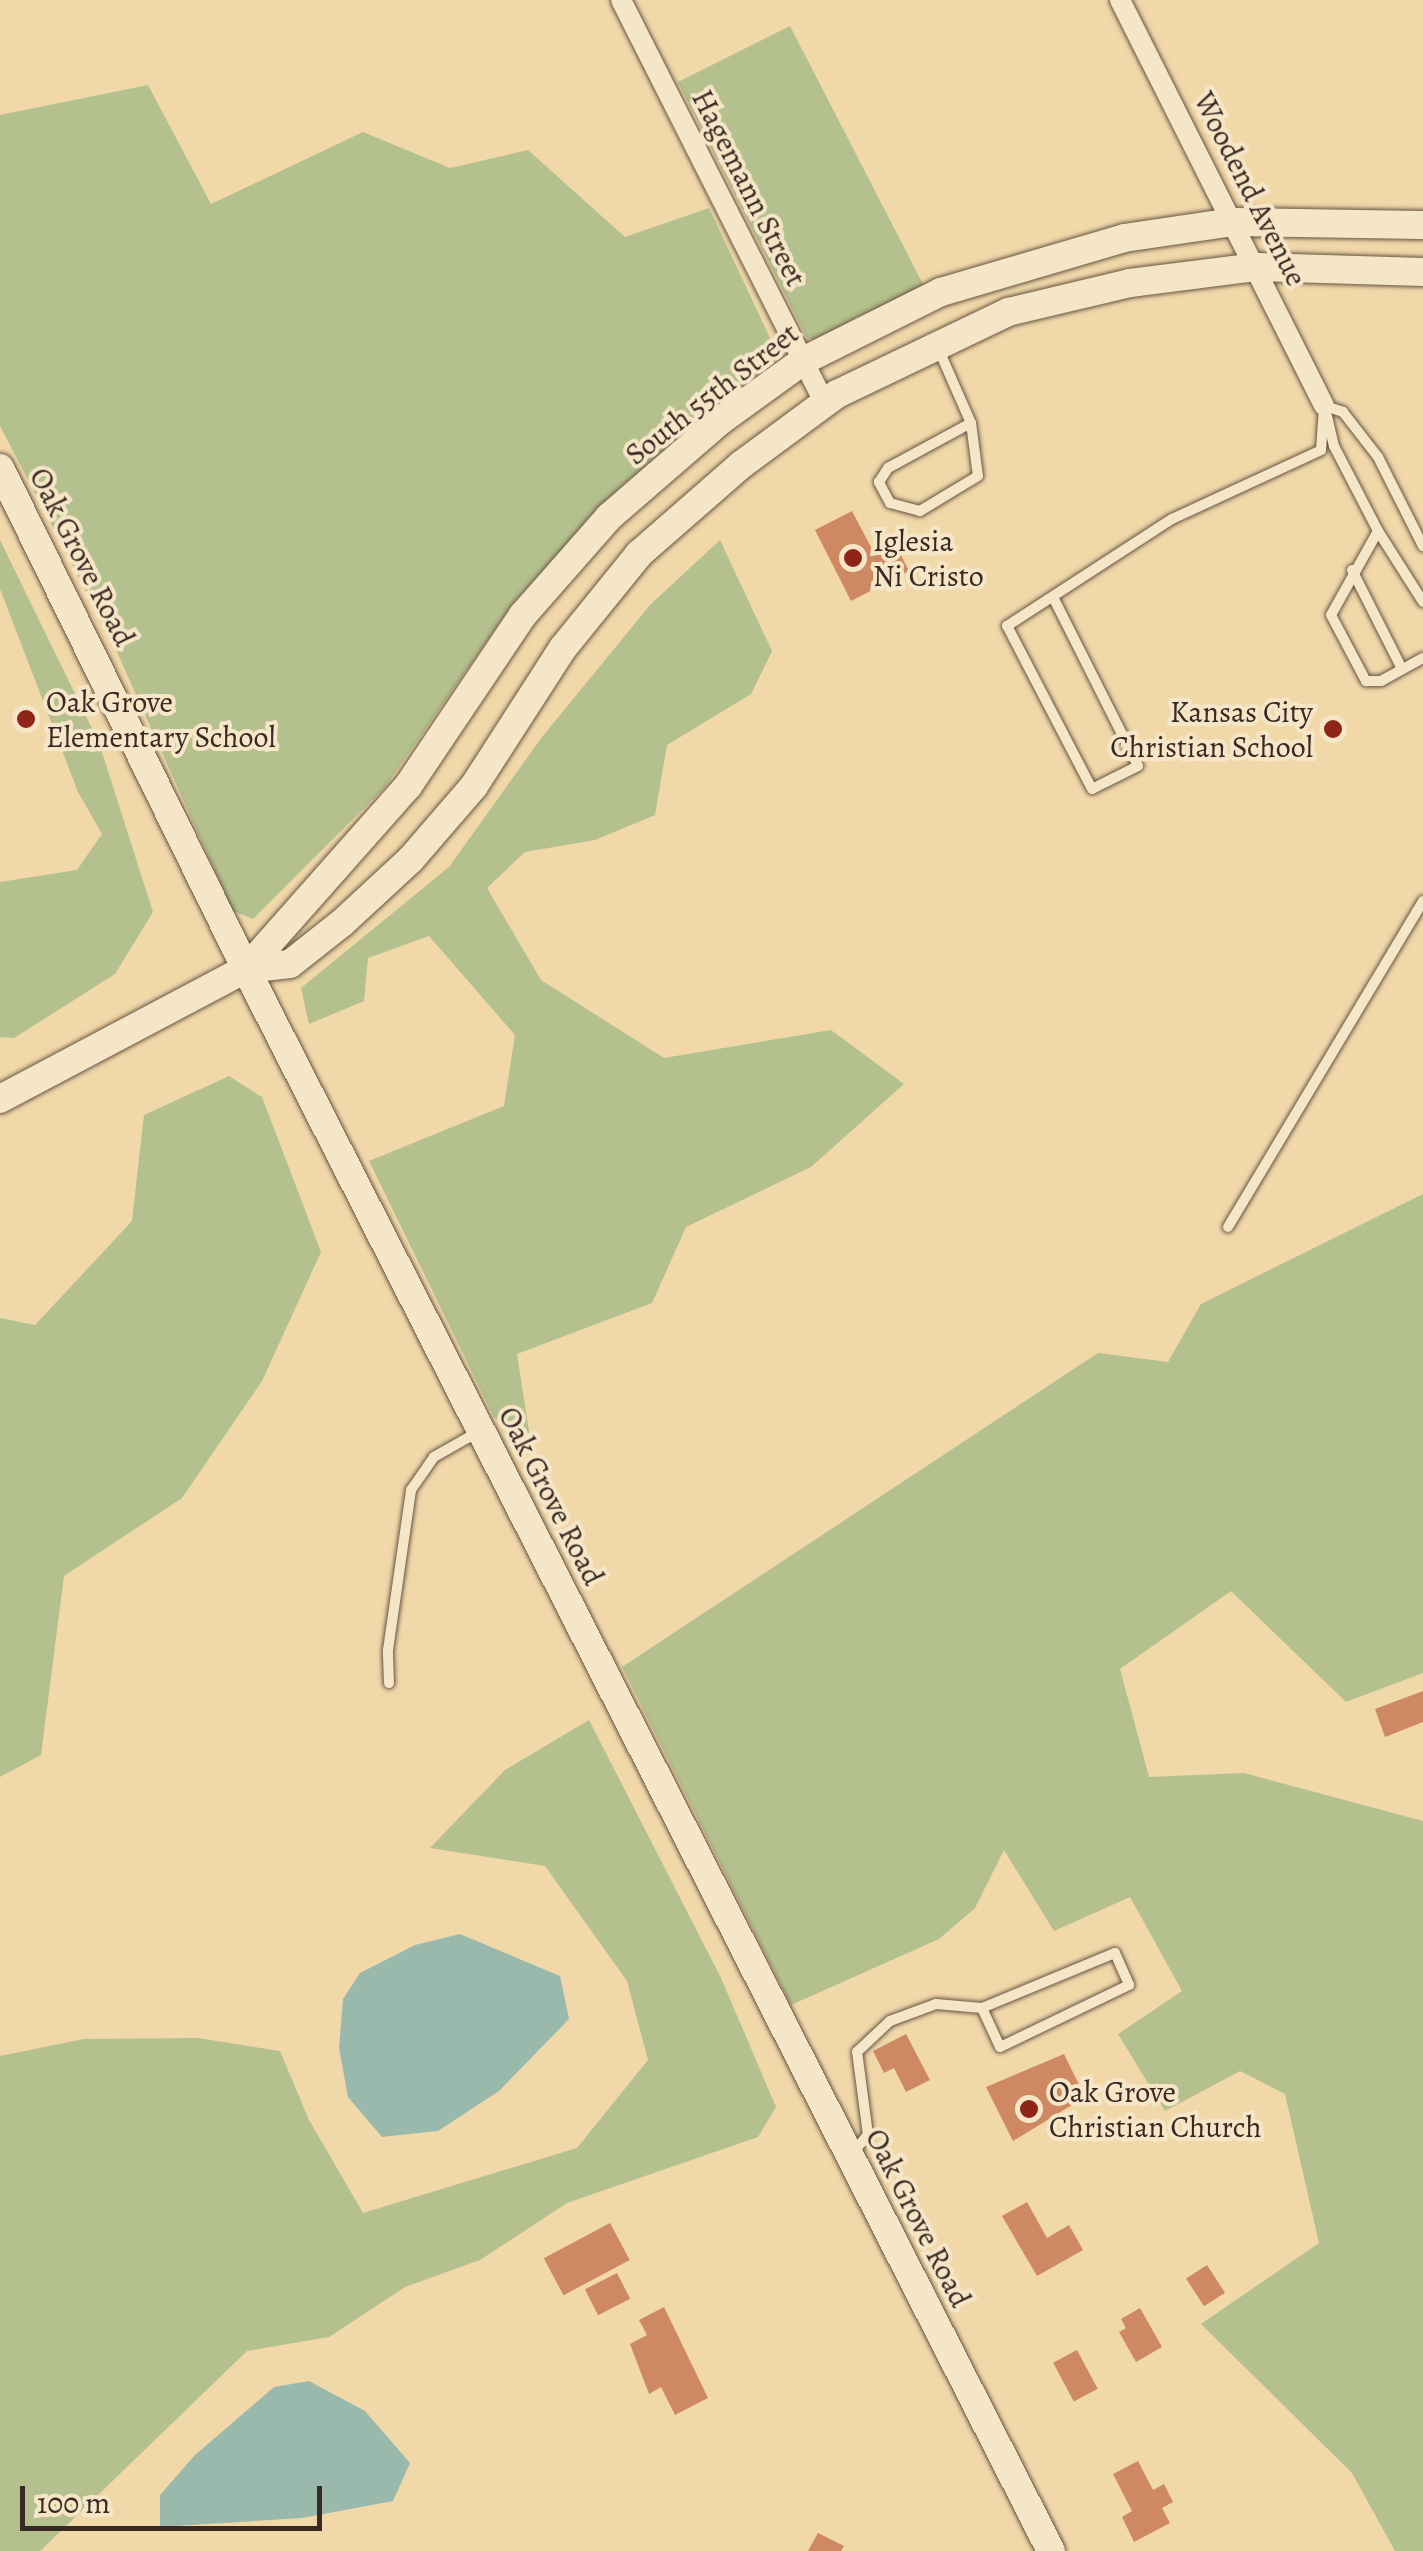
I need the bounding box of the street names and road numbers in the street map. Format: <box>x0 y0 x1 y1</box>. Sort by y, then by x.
street label: Hagemann Street <box>684 84 814 292</box>
street label: Woodend Avenue <box>1186 86 1314 292</box>
street label: South 55th Street <box>618 315 806 473</box>
street label: Oak Grove Road <box>22 462 142 652</box>
street label: Oak Grove Road <box>491 1401 611 1591</box>
street label: Oak Grove Road <box>858 2123 978 2313</box>

